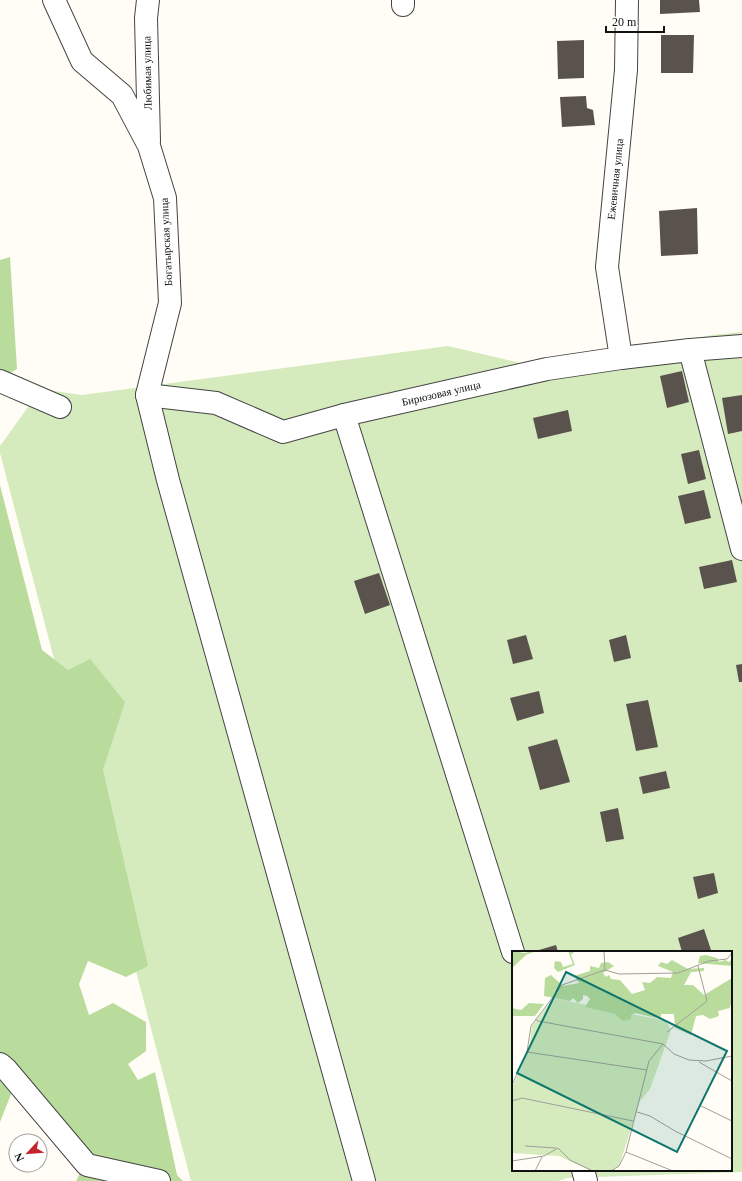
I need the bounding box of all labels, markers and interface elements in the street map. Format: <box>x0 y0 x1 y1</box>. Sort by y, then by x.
scale bar <box>606 8 664 34</box>
text: 20 m <box>612 15 637 29</box>
street label: Любимая улица <box>140 36 154 110</box>
street label: Ежевичная улица <box>605 138 625 220</box>
street label: Богатырская улица <box>158 197 174 287</box>
street label: Бирюзовая улица <box>400 378 482 408</box>
inset map <box>512 951 732 1171</box>
north arrow <box>8 1133 48 1173</box>
text: N <box>12 1151 26 1164</box>

